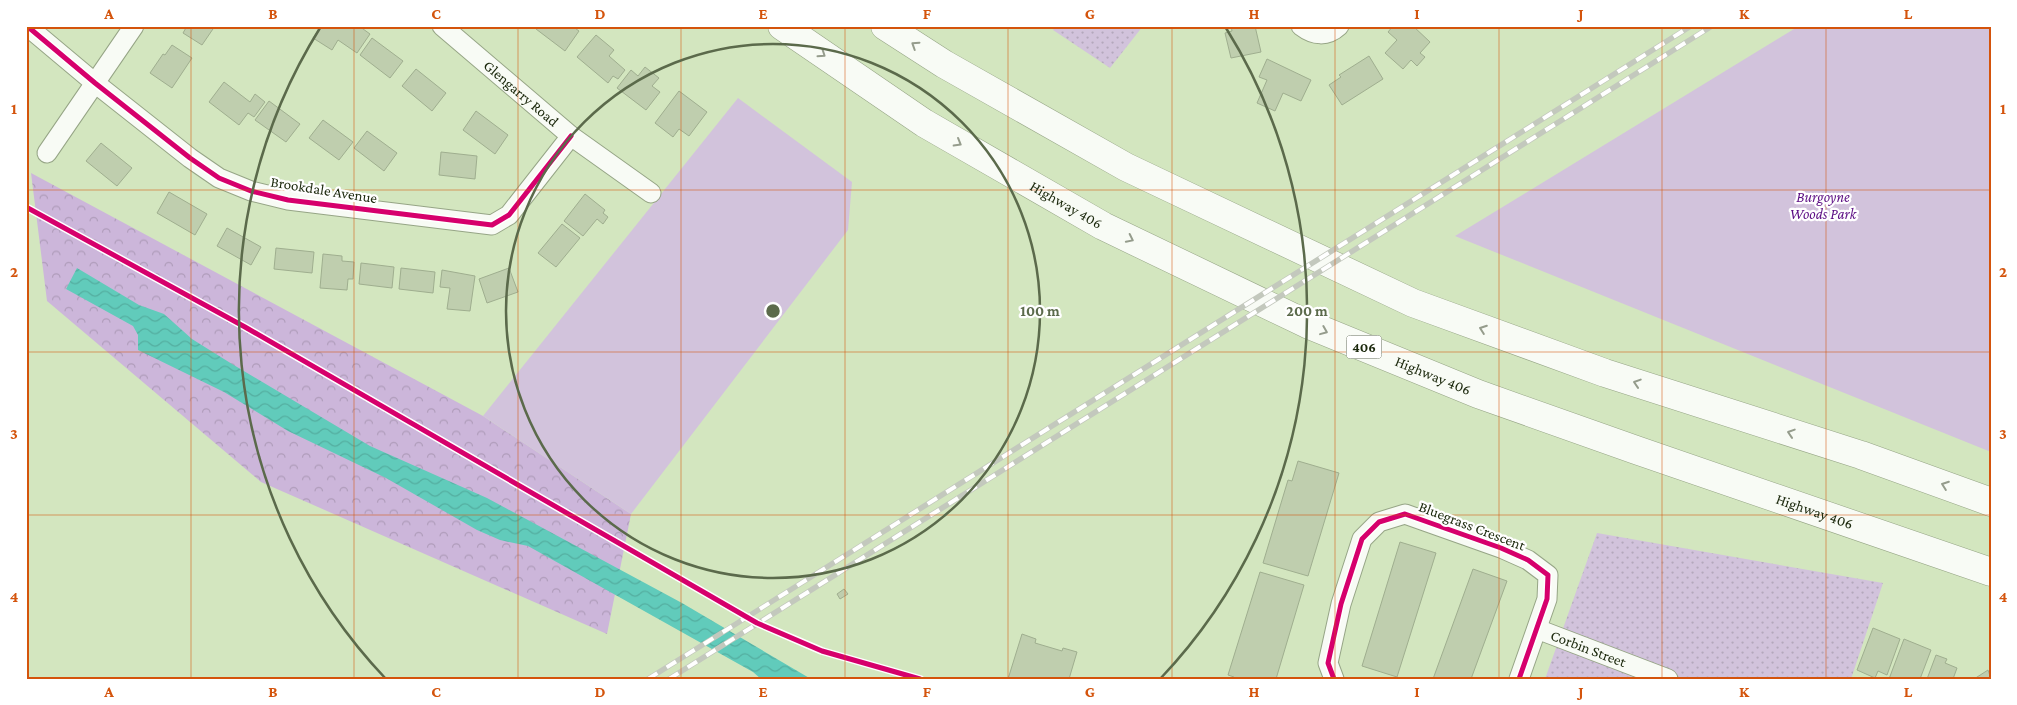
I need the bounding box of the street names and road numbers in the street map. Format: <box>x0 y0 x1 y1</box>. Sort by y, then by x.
street label: Glengarry Road <box>481 57 562 130</box>
street label: Brookdale Avenue <box>270 174 379 206</box>
street label: Highway 406 <box>1027 178 1105 232</box>
road number: 406 <box>1346 336 1382 358</box>
street label: Highway 406 <box>1393 353 1473 398</box>
street label: Highway 406 <box>1774 491 1855 532</box>
street label: Bluegrass Crescent <box>1416 498 1528 555</box>
street label: Corbin Street <box>1549 627 1629 671</box>

